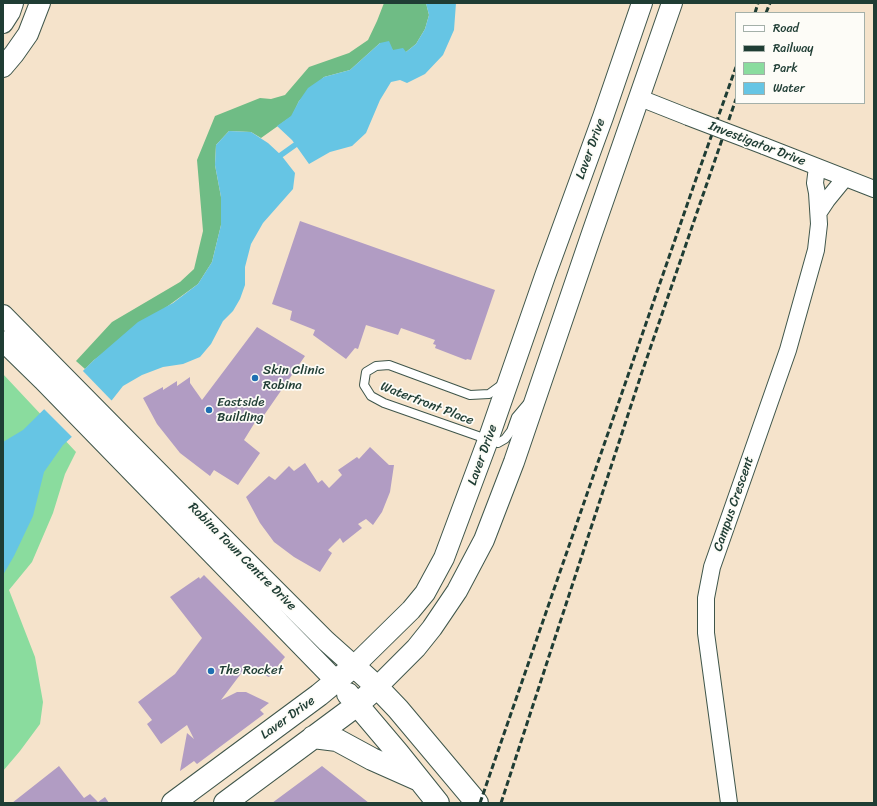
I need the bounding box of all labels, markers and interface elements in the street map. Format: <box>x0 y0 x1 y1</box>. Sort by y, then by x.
legend <box>735 12 865 104</box>
text: Road <box>773 17 799 39</box>
text: Railway <box>773 37 814 59</box>
text: Park <box>773 57 798 79</box>
text: Water <box>773 77 805 99</box>
street label: Laver Drive <box>573 117 609 181</box>
street label: Investigator Drive <box>706 118 808 170</box>
place label: Skin Clinic Robina <box>263 363 325 394</box>
marker: Skin Clinic Robina <box>250 373 260 383</box>
street label: Waterfront Place <box>378 379 476 429</box>
place label: Eastside Building <box>217 395 264 426</box>
marker: Eastside Building <box>204 405 214 415</box>
street label: Laver Drive <box>465 423 501 487</box>
street label: Campus Crescent <box>710 455 758 553</box>
street label: Robina Town Centre Drive <box>185 500 299 614</box>
place label: The Rocket <box>219 663 283 679</box>
marker: The Rocket <box>206 666 216 676</box>
street label: Laver Drive <box>258 693 318 743</box>

